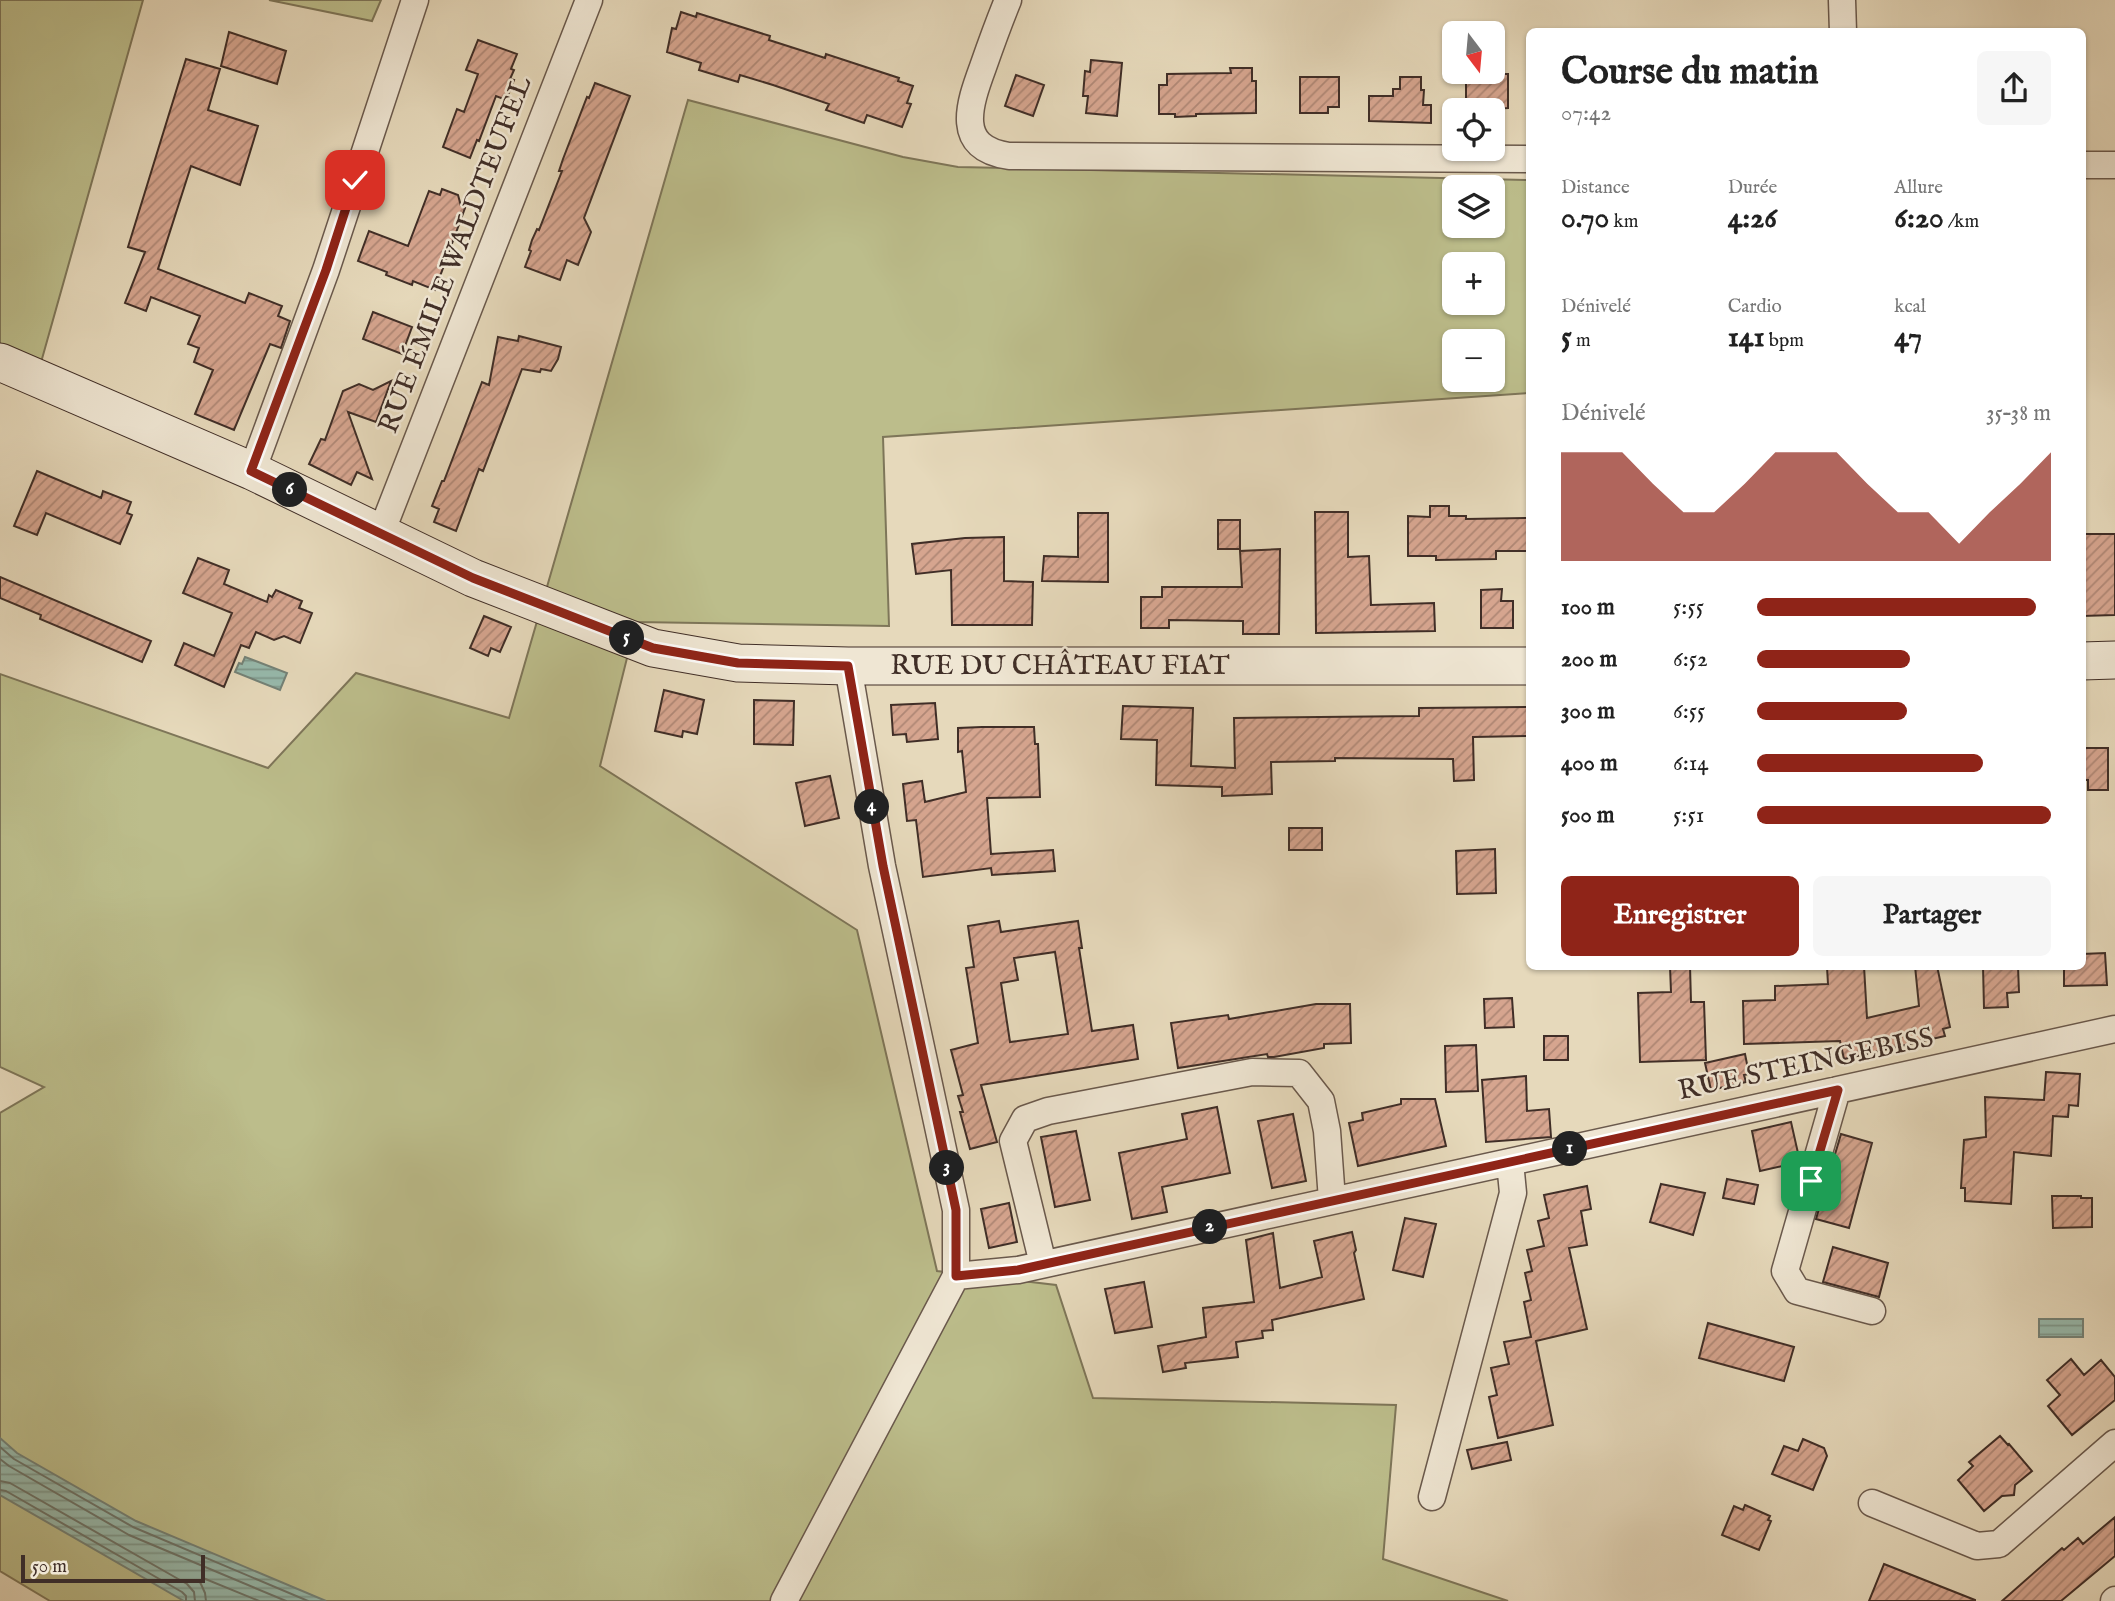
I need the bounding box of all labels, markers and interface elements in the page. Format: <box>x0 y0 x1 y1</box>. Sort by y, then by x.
north arrow <box>1442 21 1505 84</box>
map controls <box>1442 21 1505 392</box>
text: Course du matin <box>1561 49 1819 97</box>
button: share <box>1977 51 2051 125</box>
street label: RUE ÉMILE WALDTEUFEL <box>371 71 540 438</box>
button: locate <box>1442 98 1505 161</box>
text: 07:42 <box>1561 99 1611 128</box>
pin <box>325 150 385 210</box>
icon: check <box>336 161 374 199</box>
button: layers <box>1442 175 1505 238</box>
text: Distance <box>1561 176 1630 200</box>
text: Durée <box>1728 176 1777 200</box>
text: Allure <box>1894 176 1943 200</box>
text: 0.70 <box>1561 200 1609 238</box>
text: 4:26 <box>1728 200 1777 238</box>
text: 6:20 <box>1894 200 1944 238</box>
text: km <box>1609 210 1638 234</box>
text: /km <box>1944 210 1979 234</box>
button: + <box>1442 252 1505 315</box>
text: Dénivelé <box>1561 295 1631 319</box>
text: Cardio <box>1728 295 1782 319</box>
text: kcal <box>1894 295 1926 319</box>
text: 5 <box>1561 319 1572 357</box>
text: 141 <box>1728 319 1765 357</box>
text: 47 <box>1894 319 1922 357</box>
button: − <box>1442 329 1505 392</box>
text: m <box>1572 329 1591 353</box>
text: bpm <box>1765 329 1804 353</box>
text: Dénivelé <box>1561 399 1646 428</box>
text: 35–38 m <box>1986 399 2051 428</box>
pin: 6 <box>272 472 308 508</box>
text: 6 <box>285 477 294 501</box>
text: 100 m <box>1561 593 1615 622</box>
text: 5:55 <box>1673 593 1704 622</box>
pin: 5 <box>610 620 644 656</box>
text: 5 <box>623 625 630 649</box>
text: 200 m <box>1561 645 1617 674</box>
text: 6:52 <box>1673 645 1708 674</box>
street label: RUE DU CHÂTEAU FIAT <box>890 648 1230 684</box>
text: 300 m <box>1561 697 1615 726</box>
text: 6:55 <box>1673 697 1705 726</box>
text: 400 m <box>1561 749 1618 778</box>
text: 6:14 <box>1673 749 1709 778</box>
pin: 4 <box>854 790 890 824</box>
text: 4 <box>867 794 876 818</box>
text: 500 m <box>1561 801 1615 830</box>
text: 5:51 <box>1673 801 1704 830</box>
button: Enregistrer <box>1561 876 1799 956</box>
button: Partager <box>1813 876 2051 956</box>
street label: RUE STEINGEBISS <box>1675 1021 1937 1109</box>
pin: 1 <box>1552 1132 1588 1166</box>
text: 1 <box>1566 1136 1573 1160</box>
pin: 3 <box>930 1150 964 1186</box>
pin <box>1781 1151 1841 1211</box>
text: 3 <box>943 1155 950 1179</box>
icon: arrive <box>1792 1162 1830 1200</box>
pin: 2 <box>1192 1210 1228 1244</box>
text: 2 <box>1205 1214 1214 1238</box>
scale bar <box>21 1552 205 1584</box>
text: 50 m <box>32 1555 67 1579</box>

